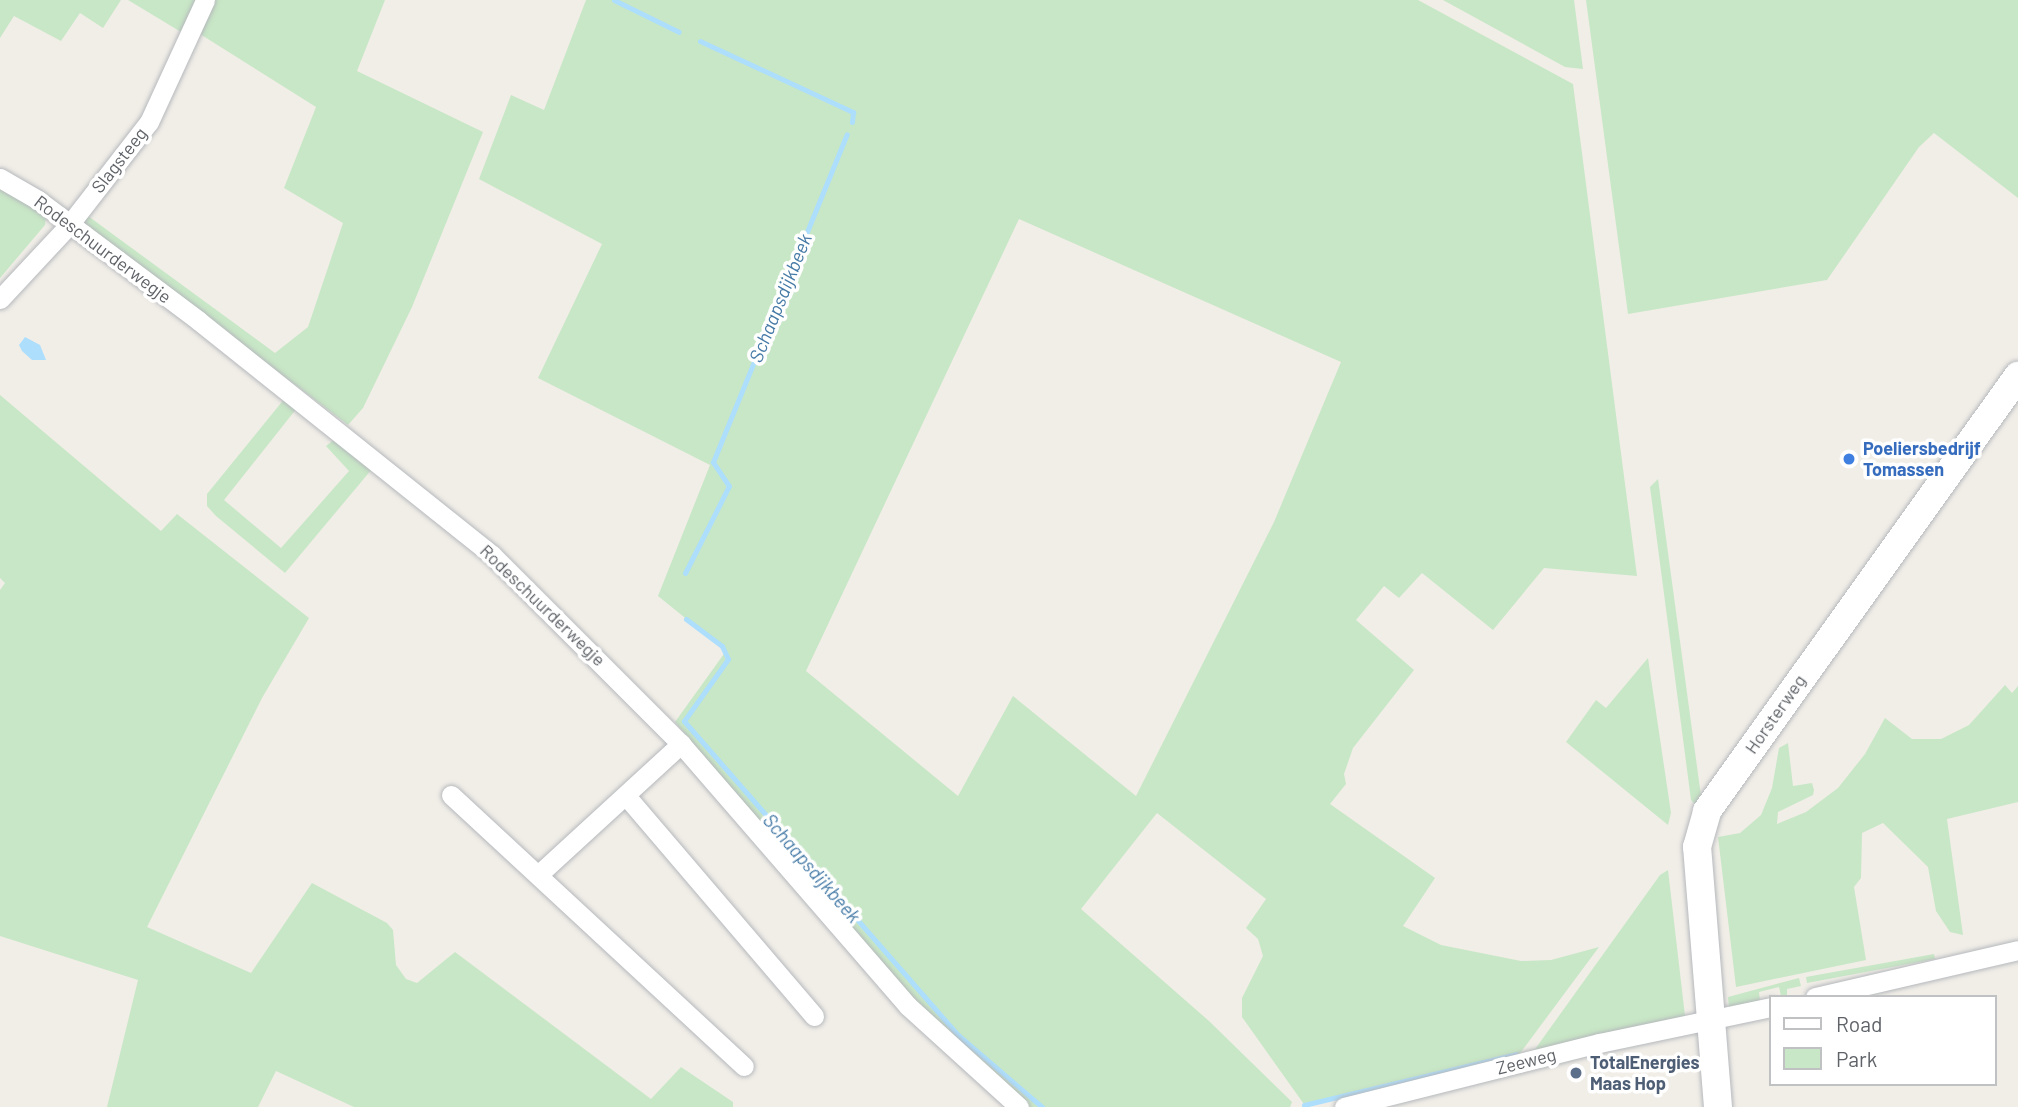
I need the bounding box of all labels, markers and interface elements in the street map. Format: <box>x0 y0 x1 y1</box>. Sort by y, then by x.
street label: Slagsteeg <box>87 123 151 197</box>
street label: Rodeschuurderwegje <box>30 190 176 308</box>
water label: Schaapsdijkbeek <box>744 230 816 366</box>
place label: Poeliersbedrijf Tomassen <box>1863 438 1981 480</box>
marker: Poeliersbedrijf Tomassen <box>1841 451 1857 467</box>
street label: Rodeschuurderwegje <box>476 540 610 670</box>
street label: Horsterweg <box>1740 670 1810 758</box>
water label: Schaapsdijkbeek <box>759 809 865 927</box>
legend <box>1770 995 1997 1086</box>
text: Road <box>1836 1011 1882 1036</box>
street label: Zeeweg <box>1494 1043 1558 1079</box>
text: Park <box>1836 1046 1877 1071</box>
place label: TotalEnergies Maas Hop <box>1590 1052 1699 1094</box>
marker: TotalEnergies Maas Hop <box>1568 1065 1584 1081</box>

